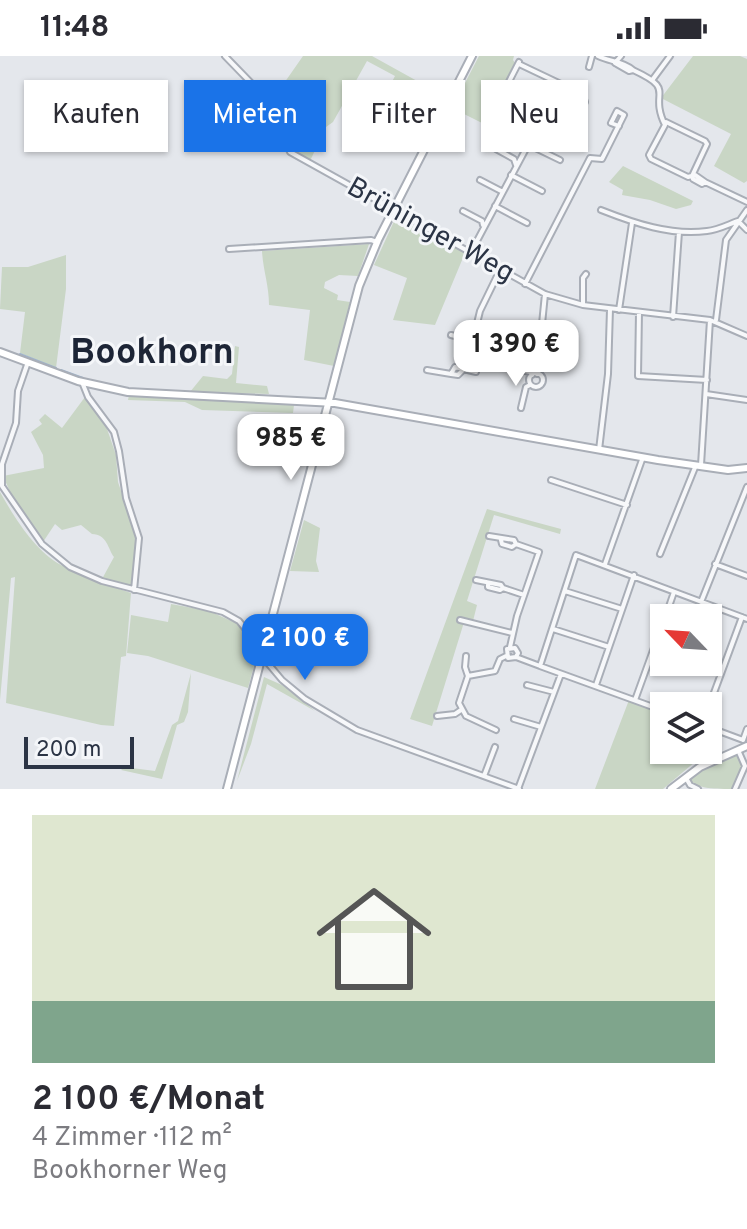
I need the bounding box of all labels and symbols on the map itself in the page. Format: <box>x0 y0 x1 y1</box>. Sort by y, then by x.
street label: Brüninger Weg <box>340 170 520 292</box>
pin: 1 390 € <box>442 320 590 388</box>
district label: Bookhorn <box>70 331 234 377</box>
pin: 985 € <box>235 414 347 482</box>
north arrow <box>650 604 722 676</box>
pin: 2 100 € <box>231 614 379 682</box>
scale bar <box>24 733 134 769</box>

